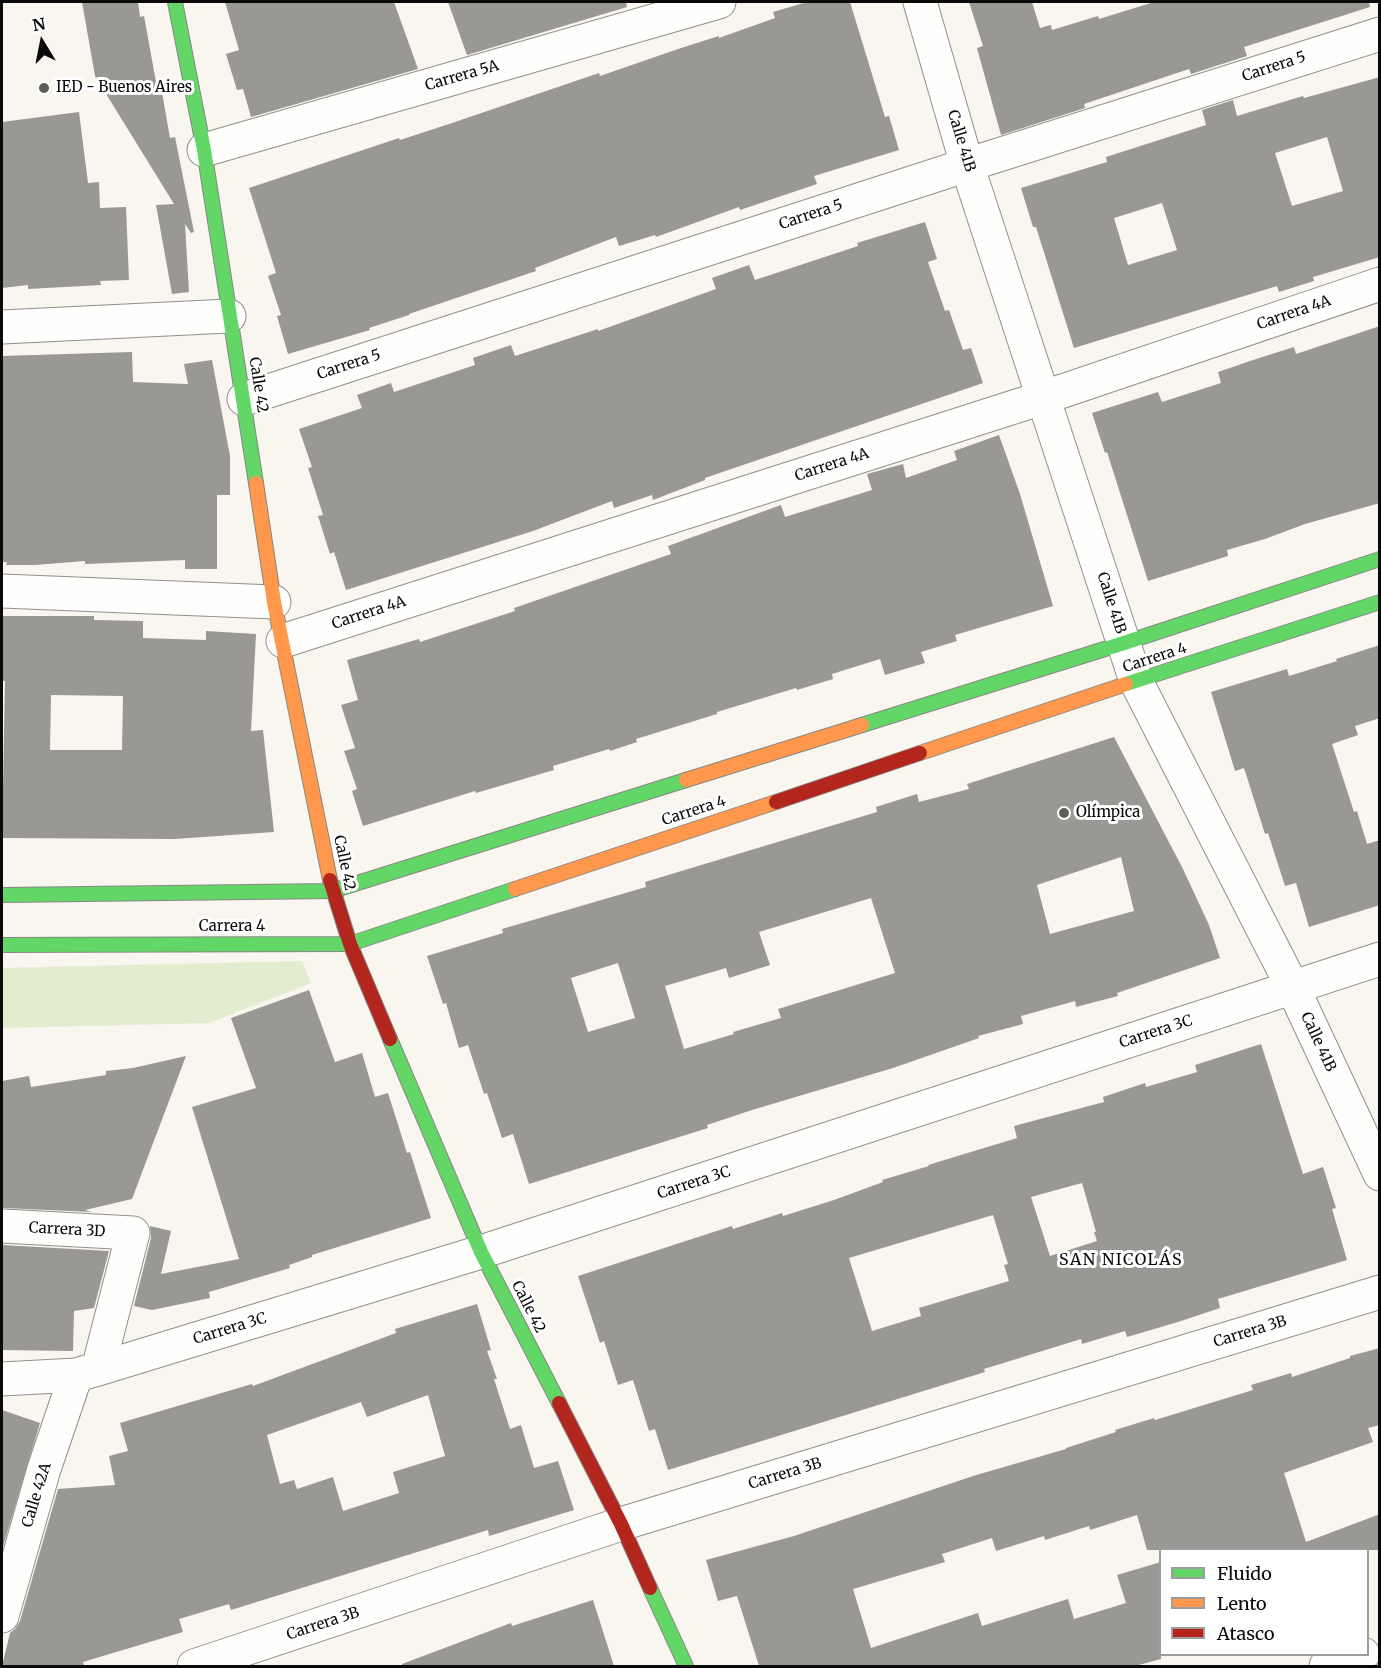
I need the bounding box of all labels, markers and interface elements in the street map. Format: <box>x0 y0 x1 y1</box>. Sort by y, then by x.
north arrow <box>12 12 72 72</box>
text: N <box>31 13 47 35</box>
street label: Carrera 5 <box>1240 48 1308 86</box>
street label: Carrera 5A <box>423 57 501 95</box>
place label: IED - Buenos Aires <box>56 79 192 97</box>
marker: IED - Buenos Aires <box>37 81 51 95</box>
street label: Calle 41B <box>943 108 979 174</box>
street label: Carrera 5 <box>777 196 845 234</box>
street label: Carrera 4A <box>1255 292 1333 334</box>
street label: Carrera 5 <box>315 346 383 384</box>
street label: Calle 42 <box>245 356 271 414</box>
street label: Carrera 4A <box>793 445 871 485</box>
street label: Calle 41B <box>1093 570 1129 636</box>
street label: Carrera 4A <box>330 593 408 633</box>
street label: Carrera 4 <box>1121 639 1189 677</box>
street label: Carrera 4 <box>660 792 728 830</box>
place label: Olímpica <box>1076 804 1140 822</box>
marker: Olímpica <box>1057 806 1071 820</box>
street label: Calle 42 <box>329 834 359 892</box>
street label: Carrera 4 <box>199 918 265 936</box>
street label: Calle 41B <box>1296 1009 1340 1075</box>
street label: Carrera 3C <box>1117 1012 1195 1052</box>
street label: Carrera 3C <box>655 1163 733 1203</box>
street label: Carrera 3D <box>28 1219 106 1241</box>
district label: SAN NICOLÁS <box>1059 1250 1183 1270</box>
street label: Calle 42 <box>507 1278 549 1336</box>
street label: Carrera 3C <box>191 1309 269 1349</box>
street label: Carrera 3B <box>1211 1312 1289 1352</box>
street label: Carrera 3B <box>746 1454 824 1494</box>
street label: Calle 42A <box>19 1460 55 1530</box>
legend <box>1159 1548 1369 1656</box>
text: Fluido <box>1217 1562 1272 1585</box>
text: Lento <box>1217 1592 1267 1615</box>
street label: Carrera 3B <box>284 1604 362 1644</box>
text: Atasco <box>1217 1622 1275 1645</box>

